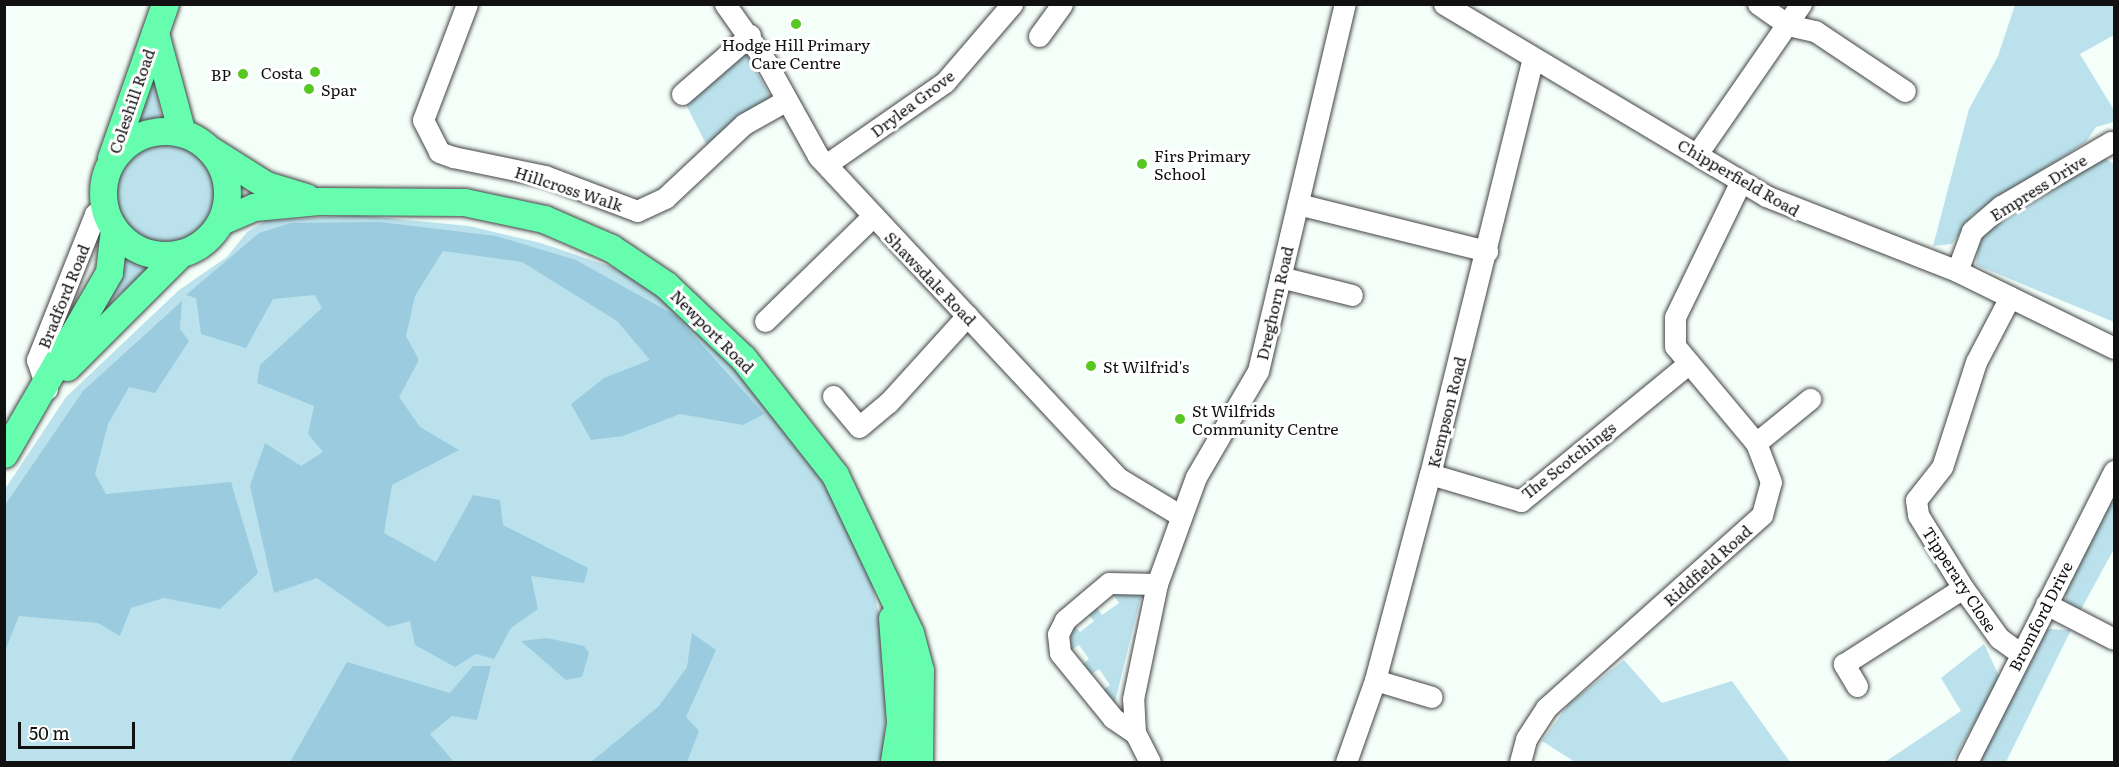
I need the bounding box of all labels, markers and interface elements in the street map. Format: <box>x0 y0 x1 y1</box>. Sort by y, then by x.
marker: Hodge Hill Primary Care Centre <box>787 15 805 33</box>
place label: Hodge Hill Primary Care Centre <box>722 34 870 72</box>
street label: Coleshill Road <box>104 46 158 156</box>
place label: Costa <box>261 62 303 82</box>
place label: BP <box>211 64 231 84</box>
marker: Costa <box>308 65 322 79</box>
street label: Drylea Grove <box>866 65 958 141</box>
marker: BP <box>236 67 250 81</box>
place label: Spar <box>321 79 356 99</box>
marker: Spar <box>302 82 316 96</box>
street label: Chipperfield Road <box>1675 134 1803 220</box>
place label: Firs Primary School <box>1154 145 1250 183</box>
street label: Empress Drive <box>1986 150 2090 224</box>
marker: Firs Primary School <box>1135 157 1149 171</box>
street label: Hillcross Walk <box>513 161 625 215</box>
street label: Shawsdale Road <box>881 227 981 329</box>
street label: Bradford Road <box>33 241 93 351</box>
street label: Dreghorn Road <box>1252 244 1296 362</box>
street label: Newport Road <box>667 285 759 377</box>
street label: Kempson Road <box>1423 354 1469 470</box>
place label: St Wilfrid's <box>1103 356 1189 376</box>
marker: St Wilfrid's <box>1084 359 1098 373</box>
place label: St Wilfrids Community Centre <box>1192 400 1339 438</box>
marker: St Wilfrids Community Centre <box>1173 412 1187 426</box>
street label: The Scotchings <box>1517 417 1619 503</box>
street label: Riddfield Road <box>1659 520 1755 610</box>
street label: Tipperary Close <box>1919 523 2001 635</box>
street label: Bromford Drive <box>2004 558 2076 674</box>
scale bar <box>21 710 138 748</box>
text: 50 m <box>29 719 70 746</box>

